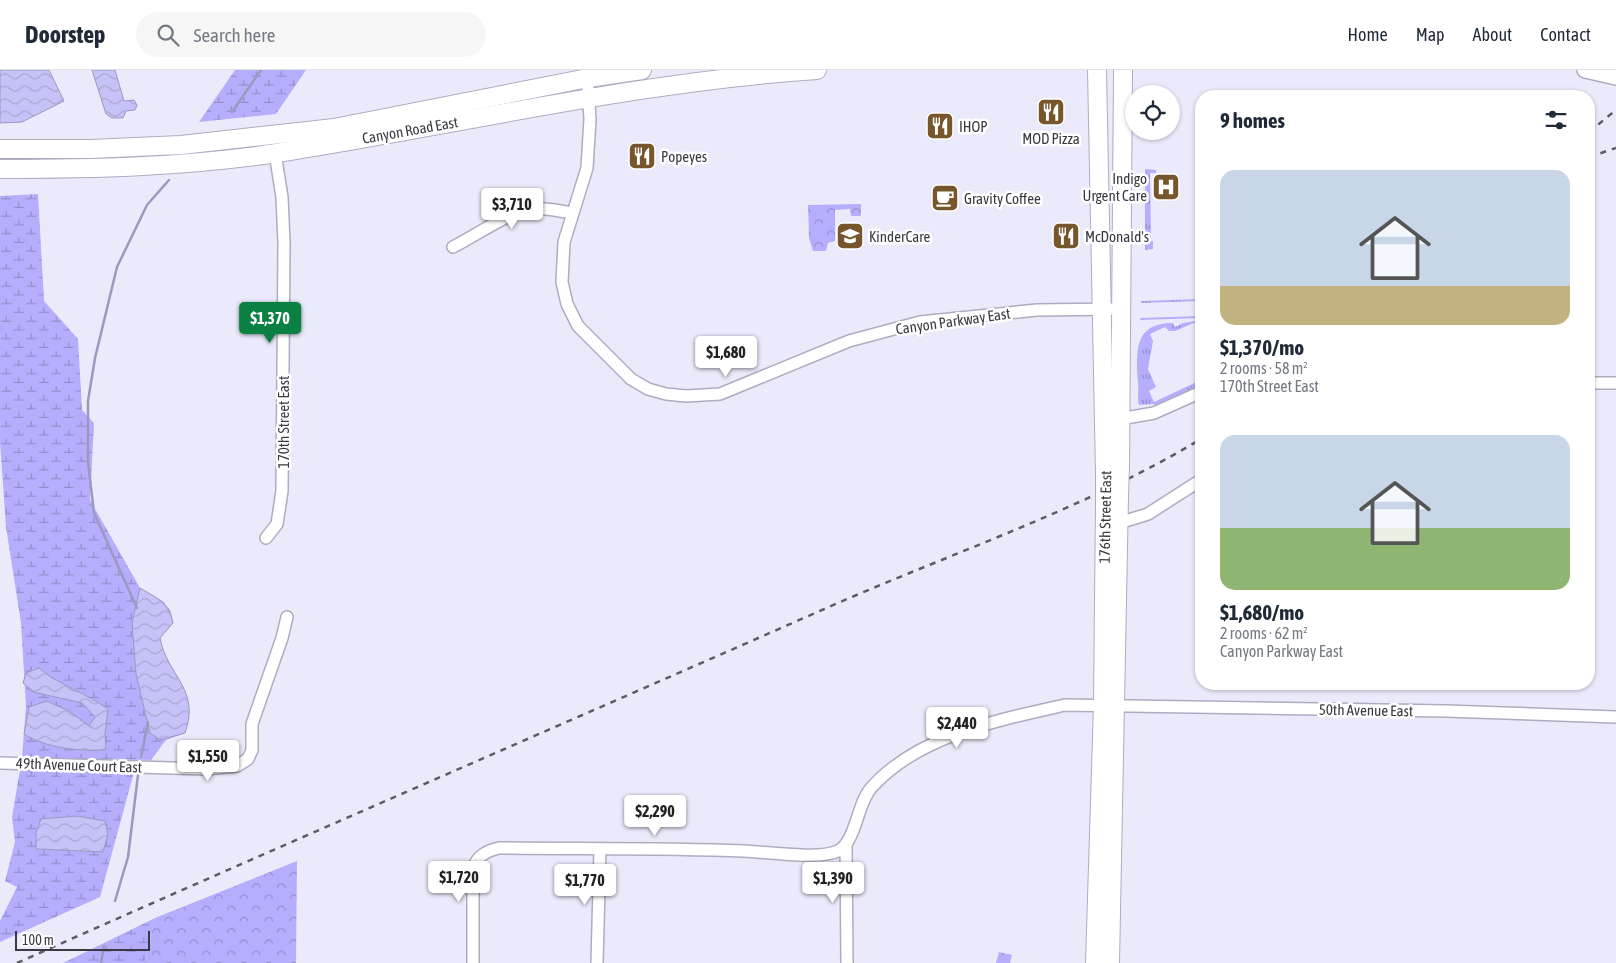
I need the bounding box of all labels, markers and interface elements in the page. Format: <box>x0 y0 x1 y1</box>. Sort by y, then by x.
search box <box>136 12 486 57</box>
text: Doorstep <box>25 21 106 48</box>
icon: search <box>154 21 182 49</box>
text: Search here <box>194 24 275 46</box>
text: Home <box>1348 24 1388 45</box>
text: Map <box>1416 24 1445 45</box>
text: About <box>1473 24 1512 45</box>
text: Contact <box>1540 24 1591 45</box>
map controls <box>1125 85 1180 140</box>
button: locate <box>1125 85 1180 140</box>
restaurant icon: MOD Pizza <box>1036 97 1066 127</box>
icon: filters <box>1542 106 1570 134</box>
text: 9 homes <box>1220 108 1285 132</box>
restaurant icon: IHOP <box>925 111 955 141</box>
street label: Canyon Road East <box>361 113 459 147</box>
place label: IHOP <box>959 118 988 135</box>
place label: MOD Pizza <box>1022 130 1080 147</box>
restaurant icon: Popeyes <box>627 141 657 171</box>
place label: Popeyes <box>661 148 707 165</box>
place label: Indigo Urgent Care <box>1083 170 1147 204</box>
hospital icon: Indigo Urgent Care <box>1151 172 1181 202</box>
cafe icon: Gravity Coffee <box>930 183 960 213</box>
pin: $3,710 <box>471 188 553 230</box>
place label: Gravity Coffee <box>964 190 1041 207</box>
text: $3,710 <box>492 195 532 213</box>
icon: home <box>1350 203 1440 293</box>
school or university icon: KinderCare <box>835 221 865 251</box>
restaurant icon: McDonald's <box>1051 221 1081 251</box>
place label: KinderCare <box>869 228 931 245</box>
place label: McDonald's <box>1085 228 1149 245</box>
pin: $1,370 <box>229 302 311 344</box>
street label: Canyon Parkway East <box>895 305 1011 337</box>
text: $1,370 <box>250 309 290 327</box>
text: $1,370/mo <box>1220 335 1304 359</box>
pin: $1,680 <box>685 336 767 378</box>
text: $1,680 <box>706 343 746 361</box>
text: 2 rooms · 58 m² <box>1220 359 1308 377</box>
street label: 170th Street East <box>275 376 292 468</box>
text: 170th Street East <box>1220 377 1319 395</box>
icon: home <box>1350 468 1440 558</box>
street label: 176th Street East <box>1096 470 1114 564</box>
text: $1,680/mo <box>1220 600 1304 624</box>
text: 2 rooms · 62 m² <box>1220 624 1308 642</box>
text: Canyon Parkway East <box>1220 642 1343 660</box>
street label: 50th Avenue East <box>1319 701 1413 719</box>
pin: $2,440 <box>916 706 998 749</box>
text: $2,440 <box>937 714 977 732</box>
pin: $1,550 <box>167 740 249 782</box>
text: $1,550 <box>188 747 228 765</box>
street label: 49th Avenue Court East <box>16 754 142 776</box>
pin: $2,290 <box>614 794 696 837</box>
text: $2,290 <box>635 802 675 820</box>
pin: $1,720 <box>418 860 500 903</box>
pin: $1,390 <box>792 862 874 904</box>
pin: $1,770 <box>544 864 626 906</box>
text: $1,720 <box>439 868 479 886</box>
text: $1,390 <box>813 869 853 887</box>
text: $1,770 <box>565 871 605 889</box>
scale bar <box>15 928 150 951</box>
text: 100 m <box>22 932 54 948</box>

